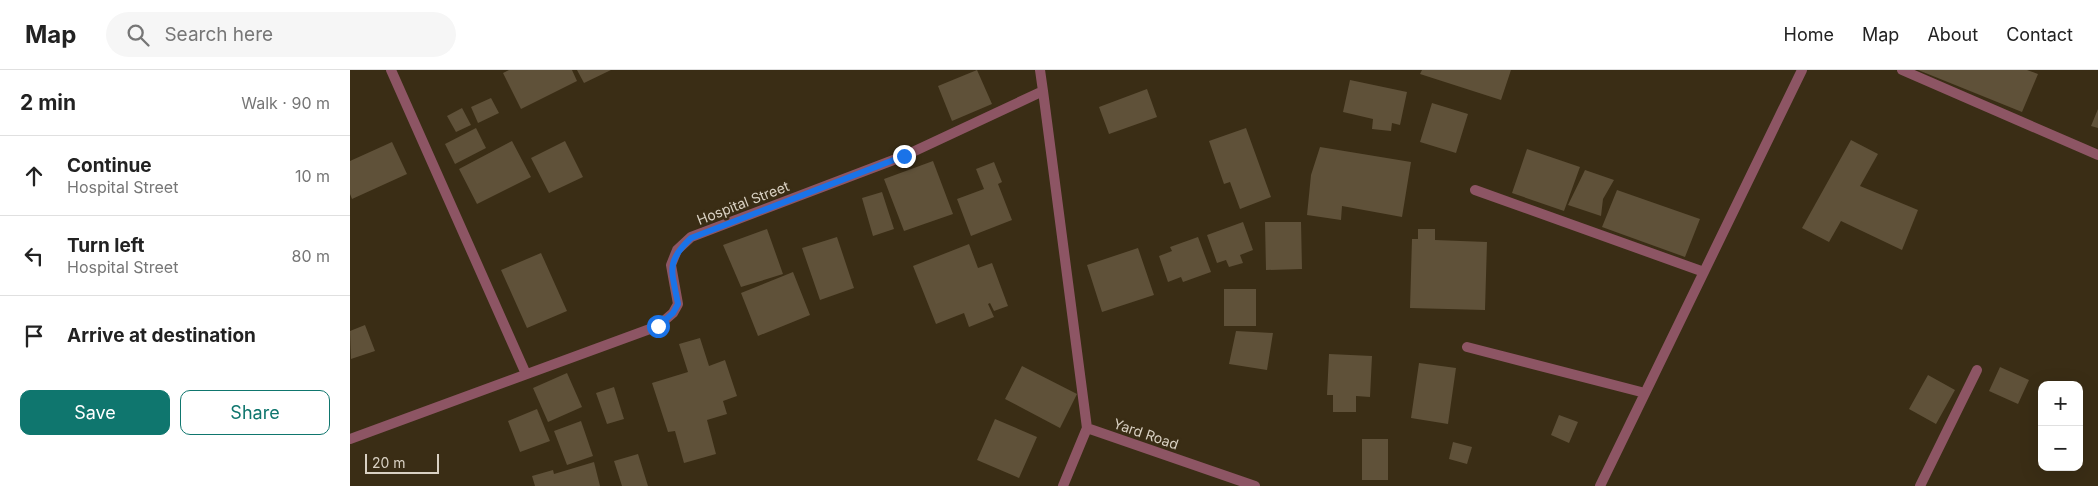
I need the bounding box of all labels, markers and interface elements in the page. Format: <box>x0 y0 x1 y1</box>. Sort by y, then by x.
search box <box>106 12 456 57</box>
text: Map <box>25 20 76 49</box>
icon: search <box>124 21 152 49</box>
text: Search here <box>164 23 273 46</box>
text: Home <box>1784 24 1834 45</box>
text: Map <box>1862 24 1899 45</box>
text: About <box>1927 24 1978 45</box>
text: Contact <box>2006 24 2073 45</box>
text: 2 min <box>20 90 76 115</box>
text: Walk · 90 m <box>241 93 330 113</box>
route end <box>893 145 916 168</box>
text: Continue <box>67 154 152 177</box>
icon: ahead <box>20 162 48 190</box>
text: 10 m <box>295 166 330 186</box>
text: Hospital Street <box>67 177 178 197</box>
street label: Hospital Street <box>694 177 792 228</box>
text: Turn left <box>67 234 145 257</box>
icon: left <box>20 242 48 270</box>
text: 80 m <box>291 246 330 266</box>
text: Hospital Street <box>67 257 178 277</box>
route start <box>647 315 670 338</box>
icon: arrive <box>20 322 48 350</box>
text: Arrive at destination <box>67 324 256 347</box>
map controls <box>2038 381 2083 471</box>
button: + <box>2038 381 2083 426</box>
button: Save <box>20 390 170 435</box>
button: Share <box>180 390 330 435</box>
street label: Yard Road <box>1111 414 1181 453</box>
button: − <box>2038 426 2083 471</box>
scale bar <box>365 451 439 474</box>
text: 20 m <box>372 454 406 471</box>

